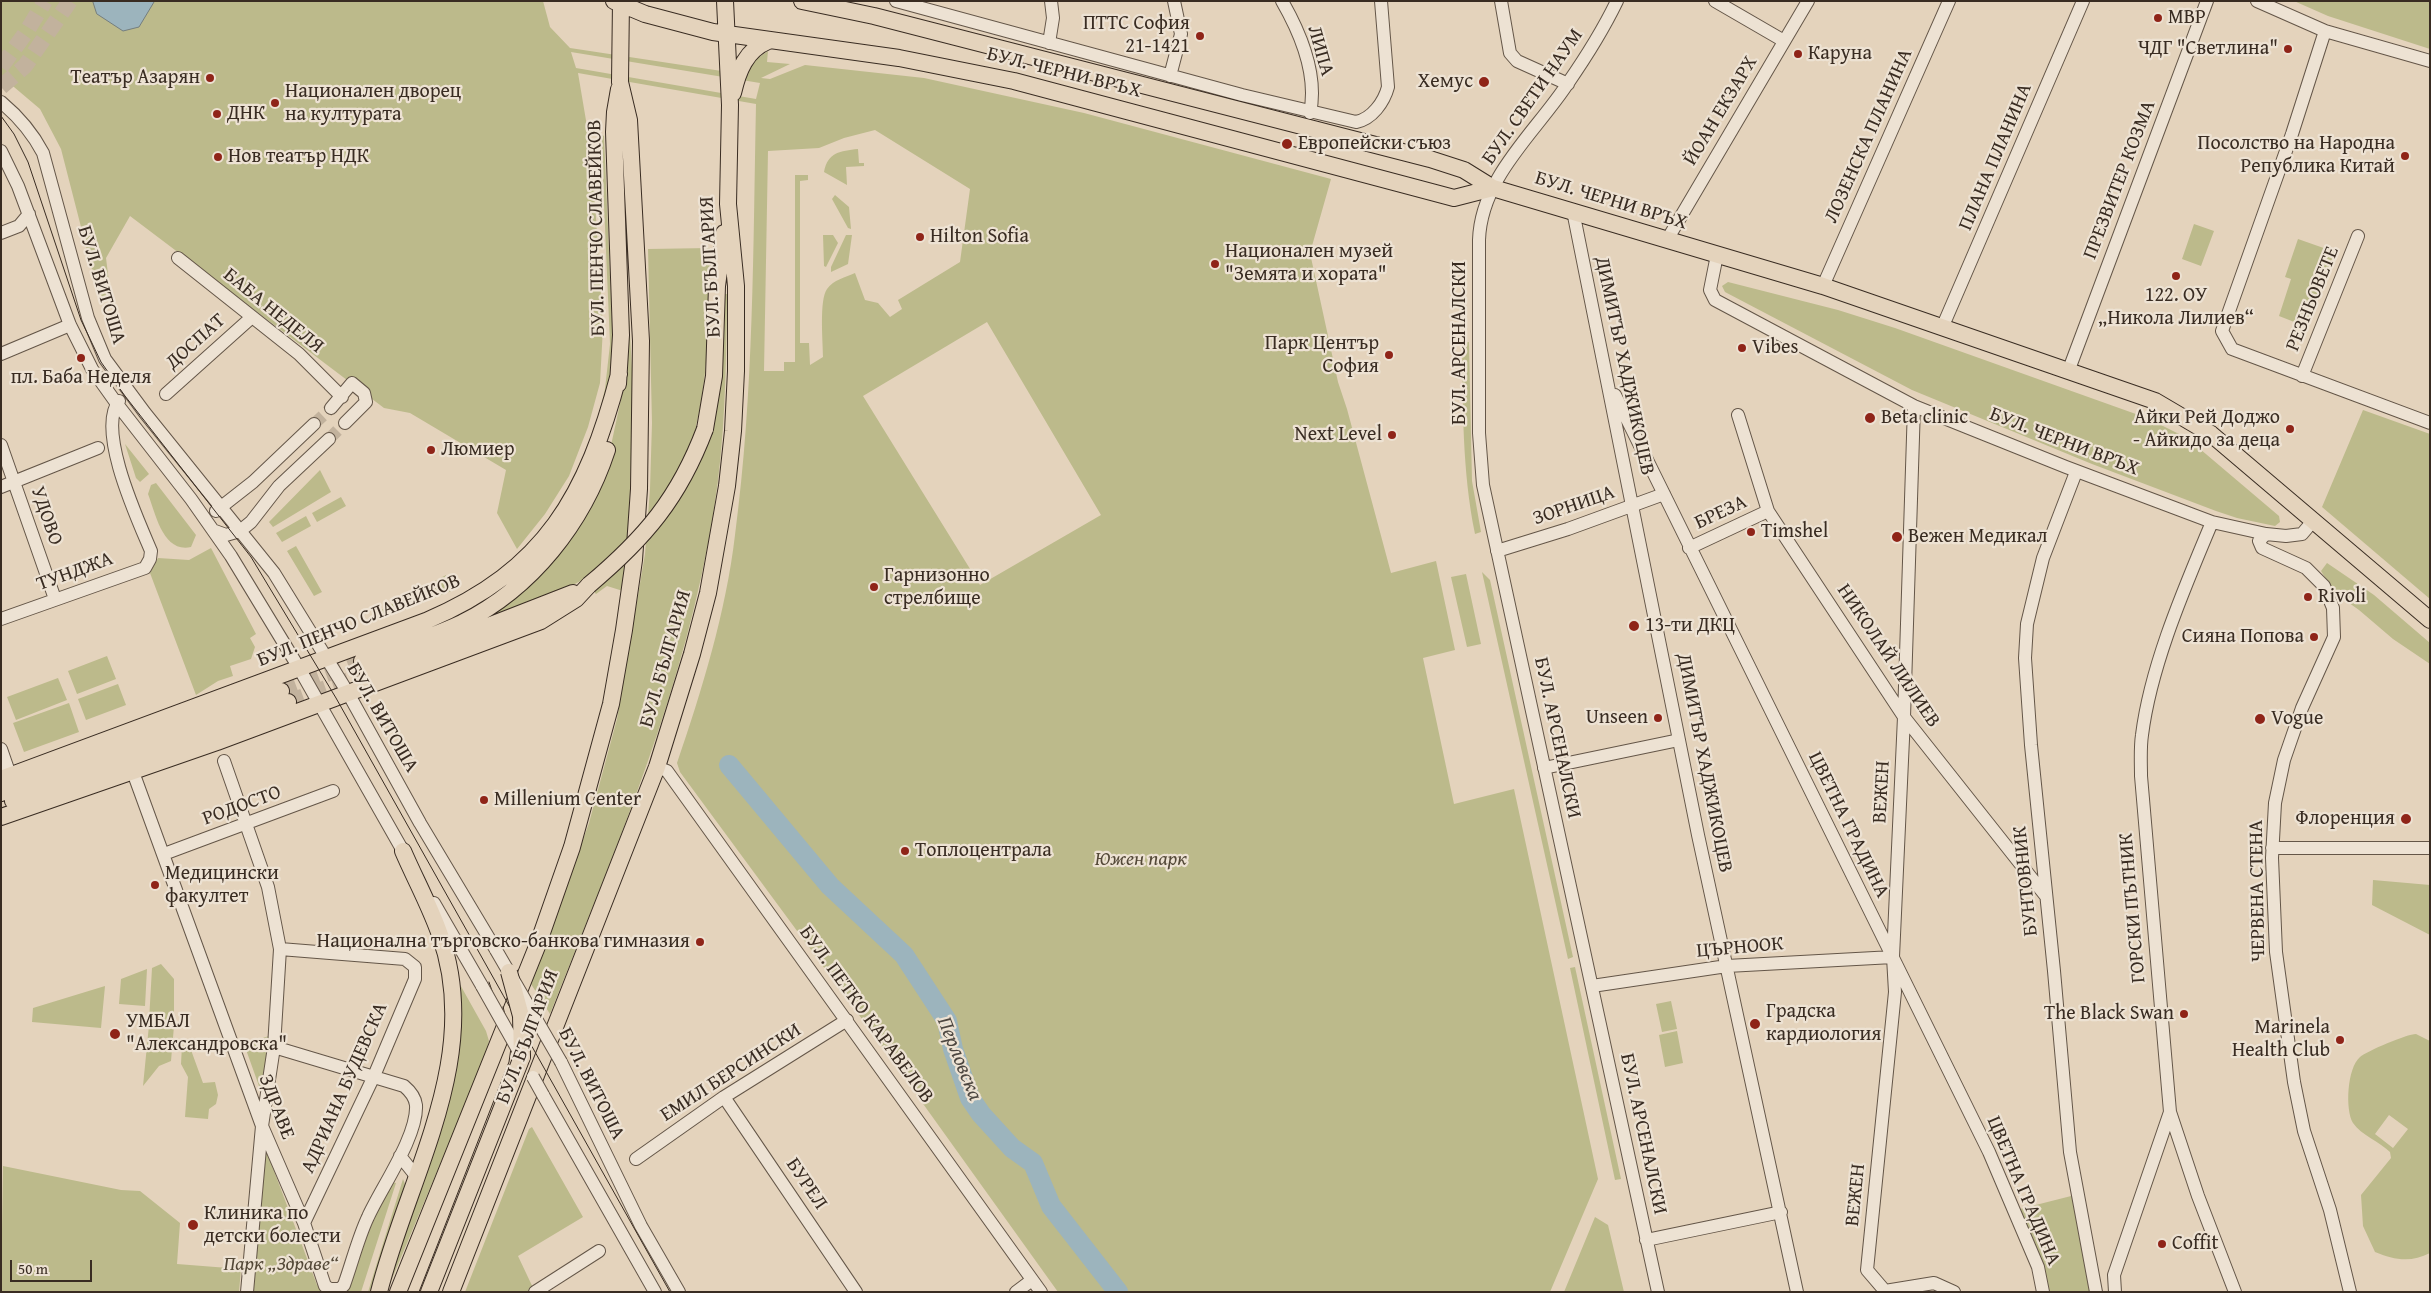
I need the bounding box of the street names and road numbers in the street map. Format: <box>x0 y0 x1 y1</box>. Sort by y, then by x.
street label: ЛИПА <box>1301 23 1339 79</box>
street label: БУЛ. СВЕТИ НАУМ <box>1477 25 1589 169</box>
street label: БУЛ. ЧЕРНИ ВРЪХ <box>984 42 1144 104</box>
street label: ЛОЗЕНСКА ПЛАНИНА <box>1820 45 1918 227</box>
street label: ЙОАН ЕКЗАРХ <box>1679 52 1763 170</box>
street label: ПЛАНА ПЛАНИНА <box>1954 80 2038 234</box>
street label: ПРЕЗВИТЕР КОЗМА <box>2079 97 2161 263</box>
street label: БУЛ. ПЕНЧО СЛАВЕЙКОВ <box>583 119 611 337</box>
street label: БУЛ. ЧЕРНИ ВРЪХ <box>1532 166 1690 236</box>
street label: БУЛ. БЪЛГАРИЯ <box>695 196 727 338</box>
street label: БУЛ. ВИТОША <box>72 223 130 347</box>
street label: РЕЗНЬОВЕТЕ <box>2281 243 2345 355</box>
street label: ДИМИТЪР ХАДЖИКОЦЕВ <box>1589 254 1659 478</box>
street label: БУЛ. АРСЕНАЛСКИ <box>1448 261 1472 425</box>
street label: БАБА НЕДЕЛЯ <box>218 263 328 359</box>
street label: ДОСПАТ <box>161 309 231 375</box>
street label: БУЛ. ЧЕРНИ ВРЪХ <box>1986 402 2142 482</box>
street label: ЗОРНИЦА <box>1530 481 1618 531</box>
street label: УДОВО <box>25 483 67 549</box>
street label: БРЕЗА <box>1691 491 1751 535</box>
street label: ТУНДЖА <box>34 547 116 597</box>
street label: БУЛ. ПЕНЧО СЛАВЕЙКОВ <box>254 569 464 673</box>
street label: НИКОЛАЙ ЛИЛИЕВ <box>1831 580 1945 732</box>
street label: БУЛ. БЪЛГАРИЯ <box>635 588 697 730</box>
street label: ДИМИТЪР ХАДЖИКОЦЕВ <box>1671 651 1737 875</box>
street label: БУЛ. АРСЕНАЛСКИ <box>1528 655 1586 821</box>
street label: БУЛ. ВИТОША <box>341 659 423 777</box>
street label: ЦВЕТНА ГРАДИНА <box>1802 748 1894 902</box>
street label: ВЕЖЕН <box>1868 760 1896 824</box>
street label: РОДОСТО <box>199 781 285 831</box>
street label: ЧЕРВЕНА СТЕНА <box>2245 820 2271 962</box>
street label: БУНТОВНИК <box>2008 825 2044 937</box>
street label: ГОРСКИ ПЪТНИК <box>2114 832 2152 984</box>
street label: БУЛ. ПЕТКО КАРАВЕЛОВ <box>794 922 938 1108</box>
street label: ЦЪРНООК <box>1695 932 1785 964</box>
street label: БУЛ. БЪЛГАРИЯ <box>492 967 564 1107</box>
street label: АДРИАНА БУДЕВСКА <box>297 999 393 1177</box>
street label: ЕМИЛ БЕРСИНСКИ <box>656 1019 806 1127</box>
street label: БУЛ. ВИТОША <box>552 1024 630 1144</box>
street label: БУЛ. АРСЕНАЛСКИ <box>1614 1051 1672 1217</box>
street label: ЗДРАВЕ <box>253 1071 299 1143</box>
street label: ЦВЕТНА ГРАДИНА <box>1981 1113 2065 1269</box>
street label: БУРЕЛ <box>780 1154 832 1214</box>
street label: ВЕЖЕН <box>1841 1163 1871 1227</box>

